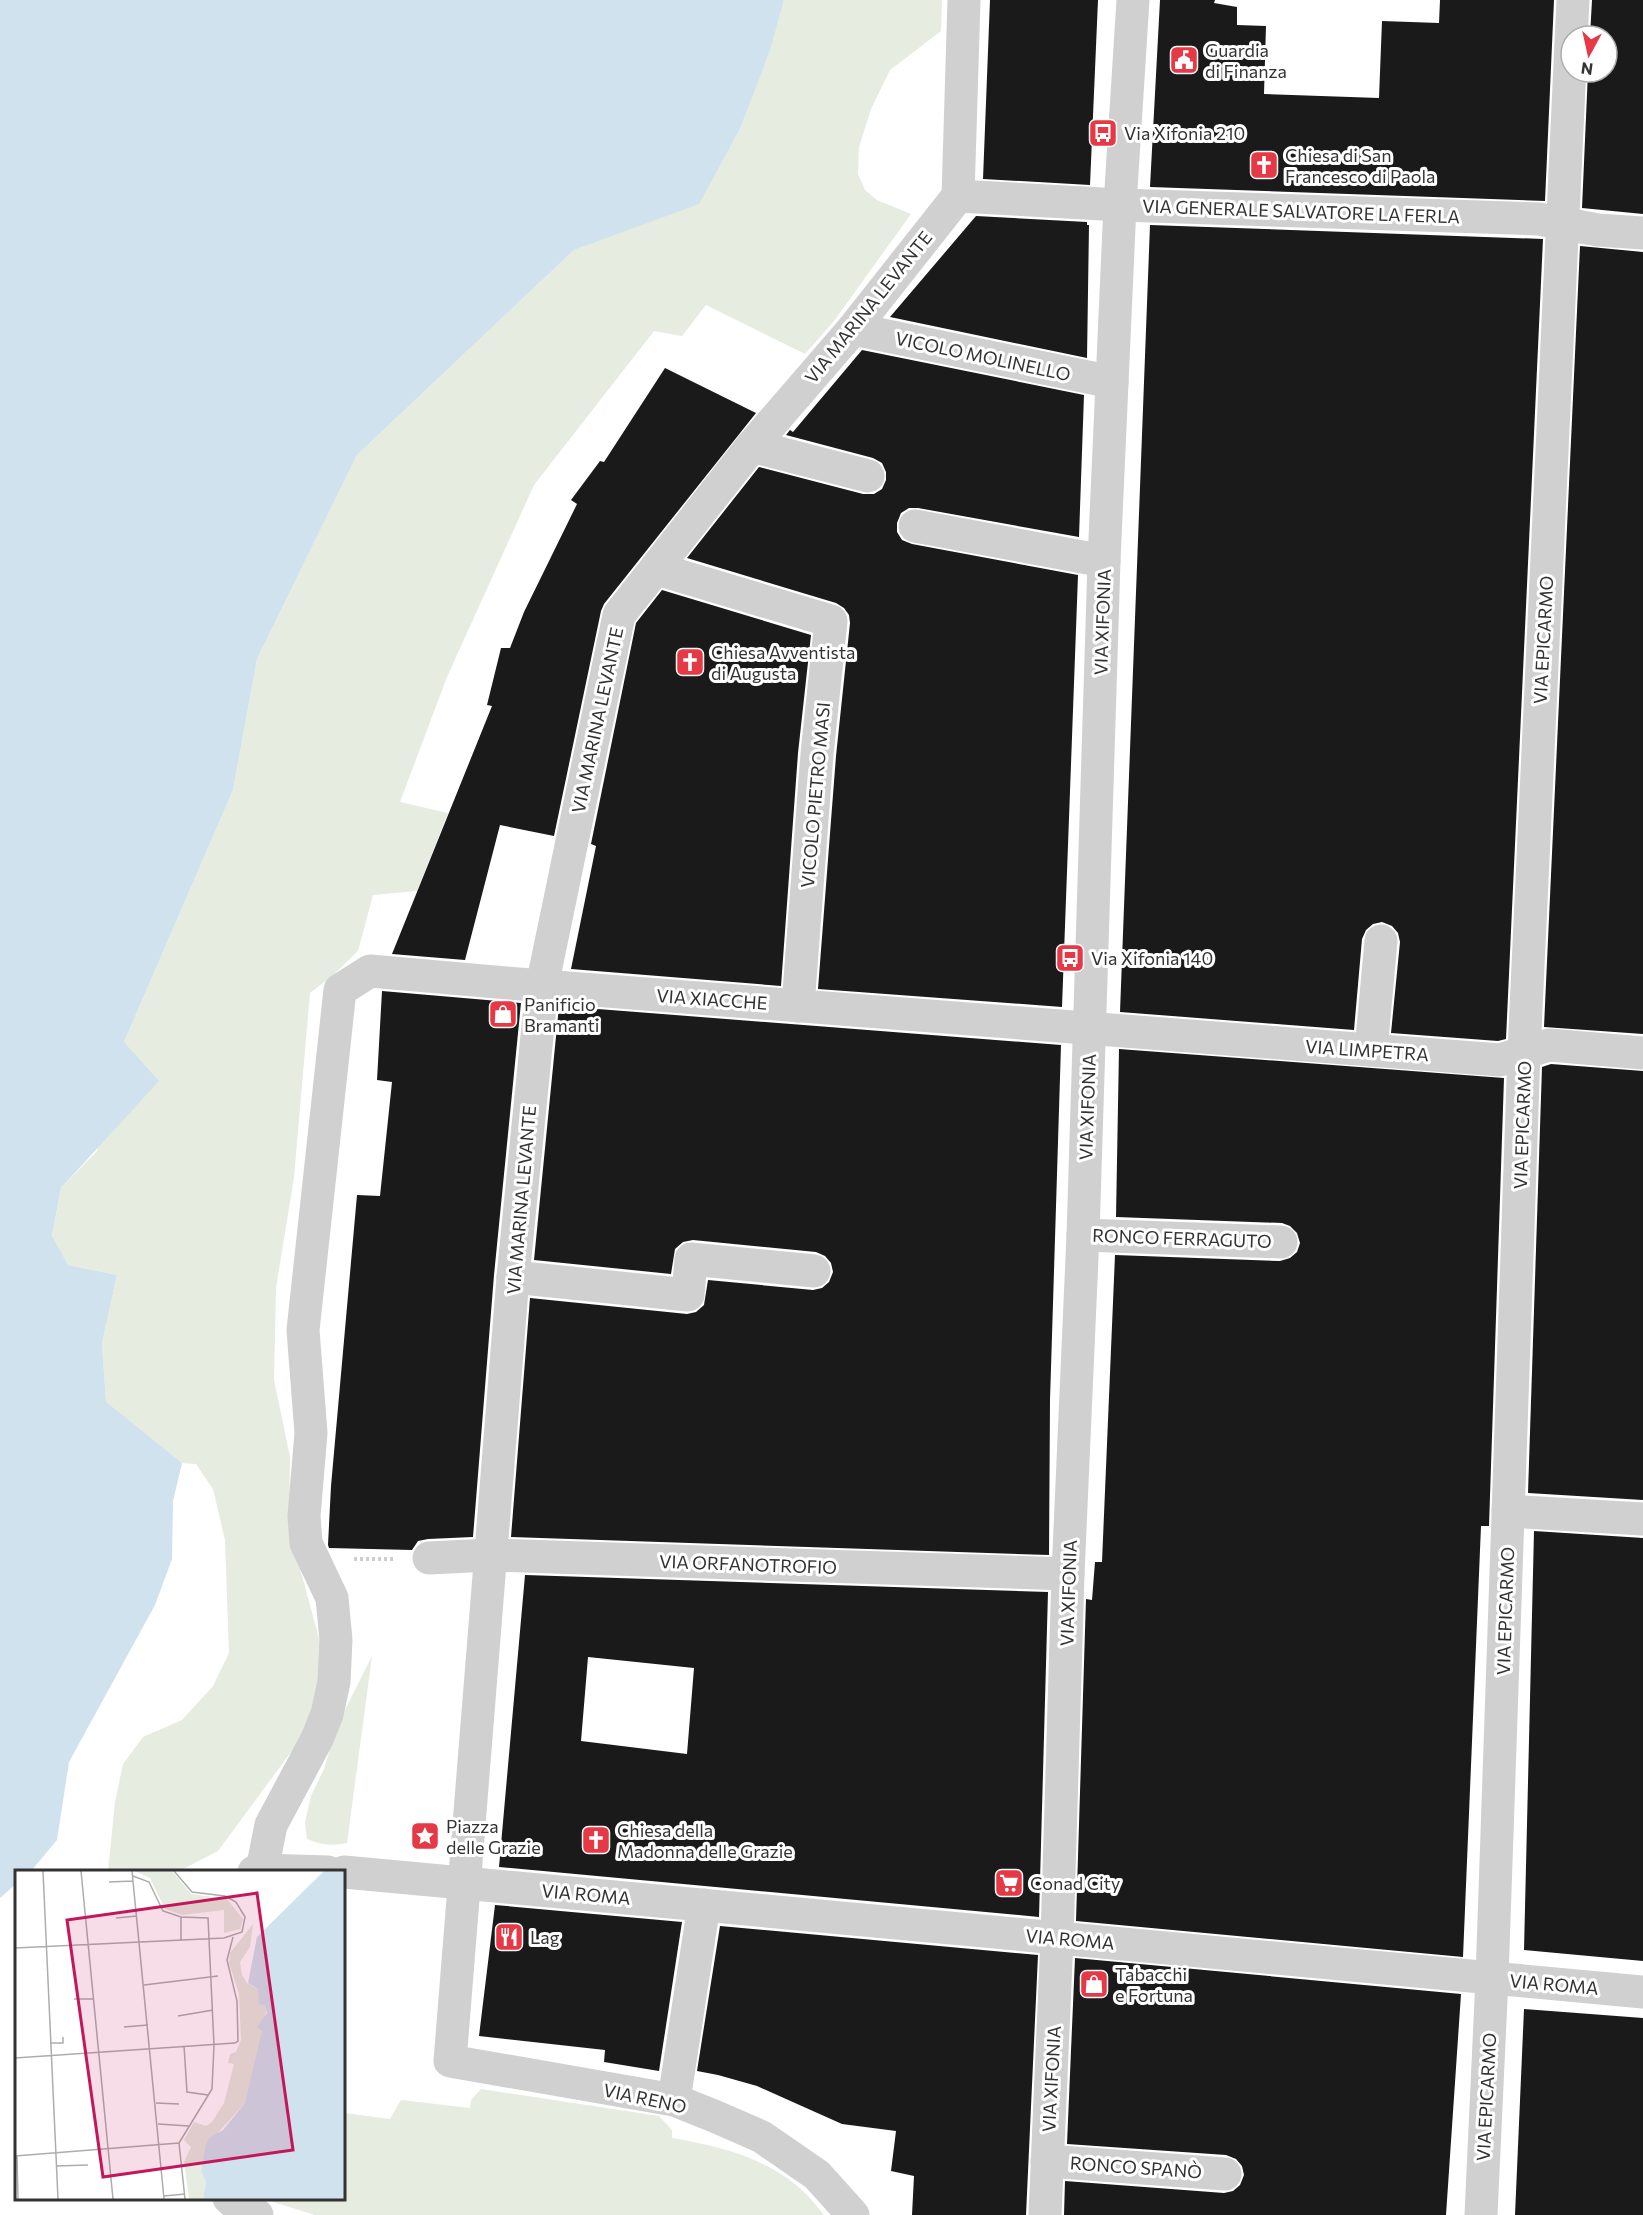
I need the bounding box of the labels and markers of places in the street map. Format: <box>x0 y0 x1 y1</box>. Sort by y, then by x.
place label: Guardia di Finanza <box>1205 39 1287 82</box>
public building icon: Guardia di Finanza <box>1168 44 1200 76</box>
bus stop icon: Via Xifonia 210 <box>1087 117 1119 149</box>
place label: Via Xifonia 210 <box>1124 122 1245 144</box>
place label: Chiesa di San Francesco di Paola <box>1285 144 1435 187</box>
church icon: Chiesa di San Francesco di Paola <box>1248 149 1280 181</box>
place label: Chiesa Avventista di Augusta <box>711 641 855 684</box>
church icon: Chiesa Avventista di Augusta <box>674 646 706 678</box>
bus stop icon: Via Xifonia 140 <box>1054 942 1086 974</box>
place label: Via Xifonia 140 <box>1091 947 1213 969</box>
place label: Panificio Bramanti <box>524 993 599 1036</box>
shop icon: Panificio Bramanti <box>487 998 519 1030</box>
place label: Piazza delle Grazie <box>446 1815 541 1858</box>
place label: Chiesa della Madonna delle Grazie <box>617 1819 793 1862</box>
place icon: Piazza delle Grazie <box>409 1820 441 1852</box>
church icon: Chiesa della Madonna delle Grazie <box>580 1824 612 1856</box>
supermarket icon: Conad City <box>993 1867 1025 1899</box>
place label: Conad City <box>1030 1872 1120 1894</box>
restaurant icon: Lag <box>493 1921 525 1953</box>
place label: Lag <box>530 1926 560 1948</box>
place label: Tabacchi e Fortuna <box>1115 1963 1193 2006</box>
shop icon: Tabacchi e Fortuna <box>1078 1968 1110 2000</box>

